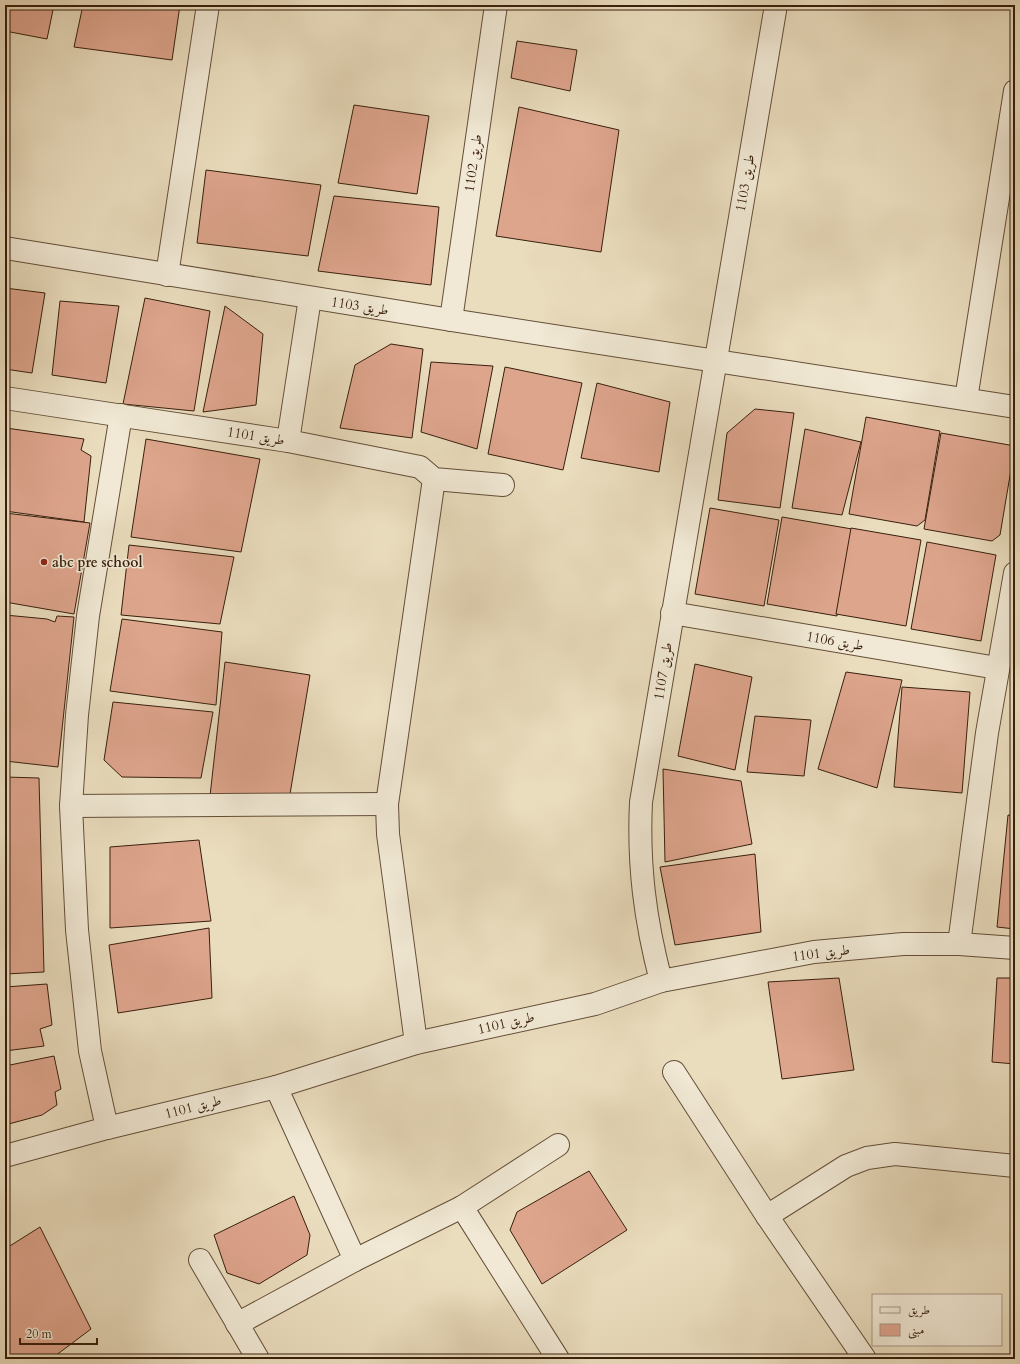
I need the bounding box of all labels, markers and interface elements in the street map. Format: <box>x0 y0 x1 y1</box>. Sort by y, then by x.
street label: طريق 1102 <box>460 133 486 193</box>
street label: طريق 1103 <box>731 153 759 213</box>
street label: طريق 1103 <box>330 292 390 320</box>
street label: طريق 1101 <box>226 422 286 450</box>
place label: abc pre school <box>52 553 143 572</box>
marker: abc pre school <box>39 557 49 567</box>
street label: طريق 1106 <box>805 627 865 655</box>
street label: طريق 1107 <box>649 641 677 701</box>
street label: طريق 1101 <box>791 940 851 966</box>
street label: طريق 1101 <box>476 1007 536 1039</box>
street label: طريق 1101 <box>163 1091 224 1123</box>
legend <box>872 1294 1002 1346</box>
text: طريق <box>908 1302 930 1318</box>
scale bar <box>20 1320 97 1346</box>
text: مبنى <box>908 1322 924 1339</box>
text: 20 m <box>26 1326 53 1342</box>

